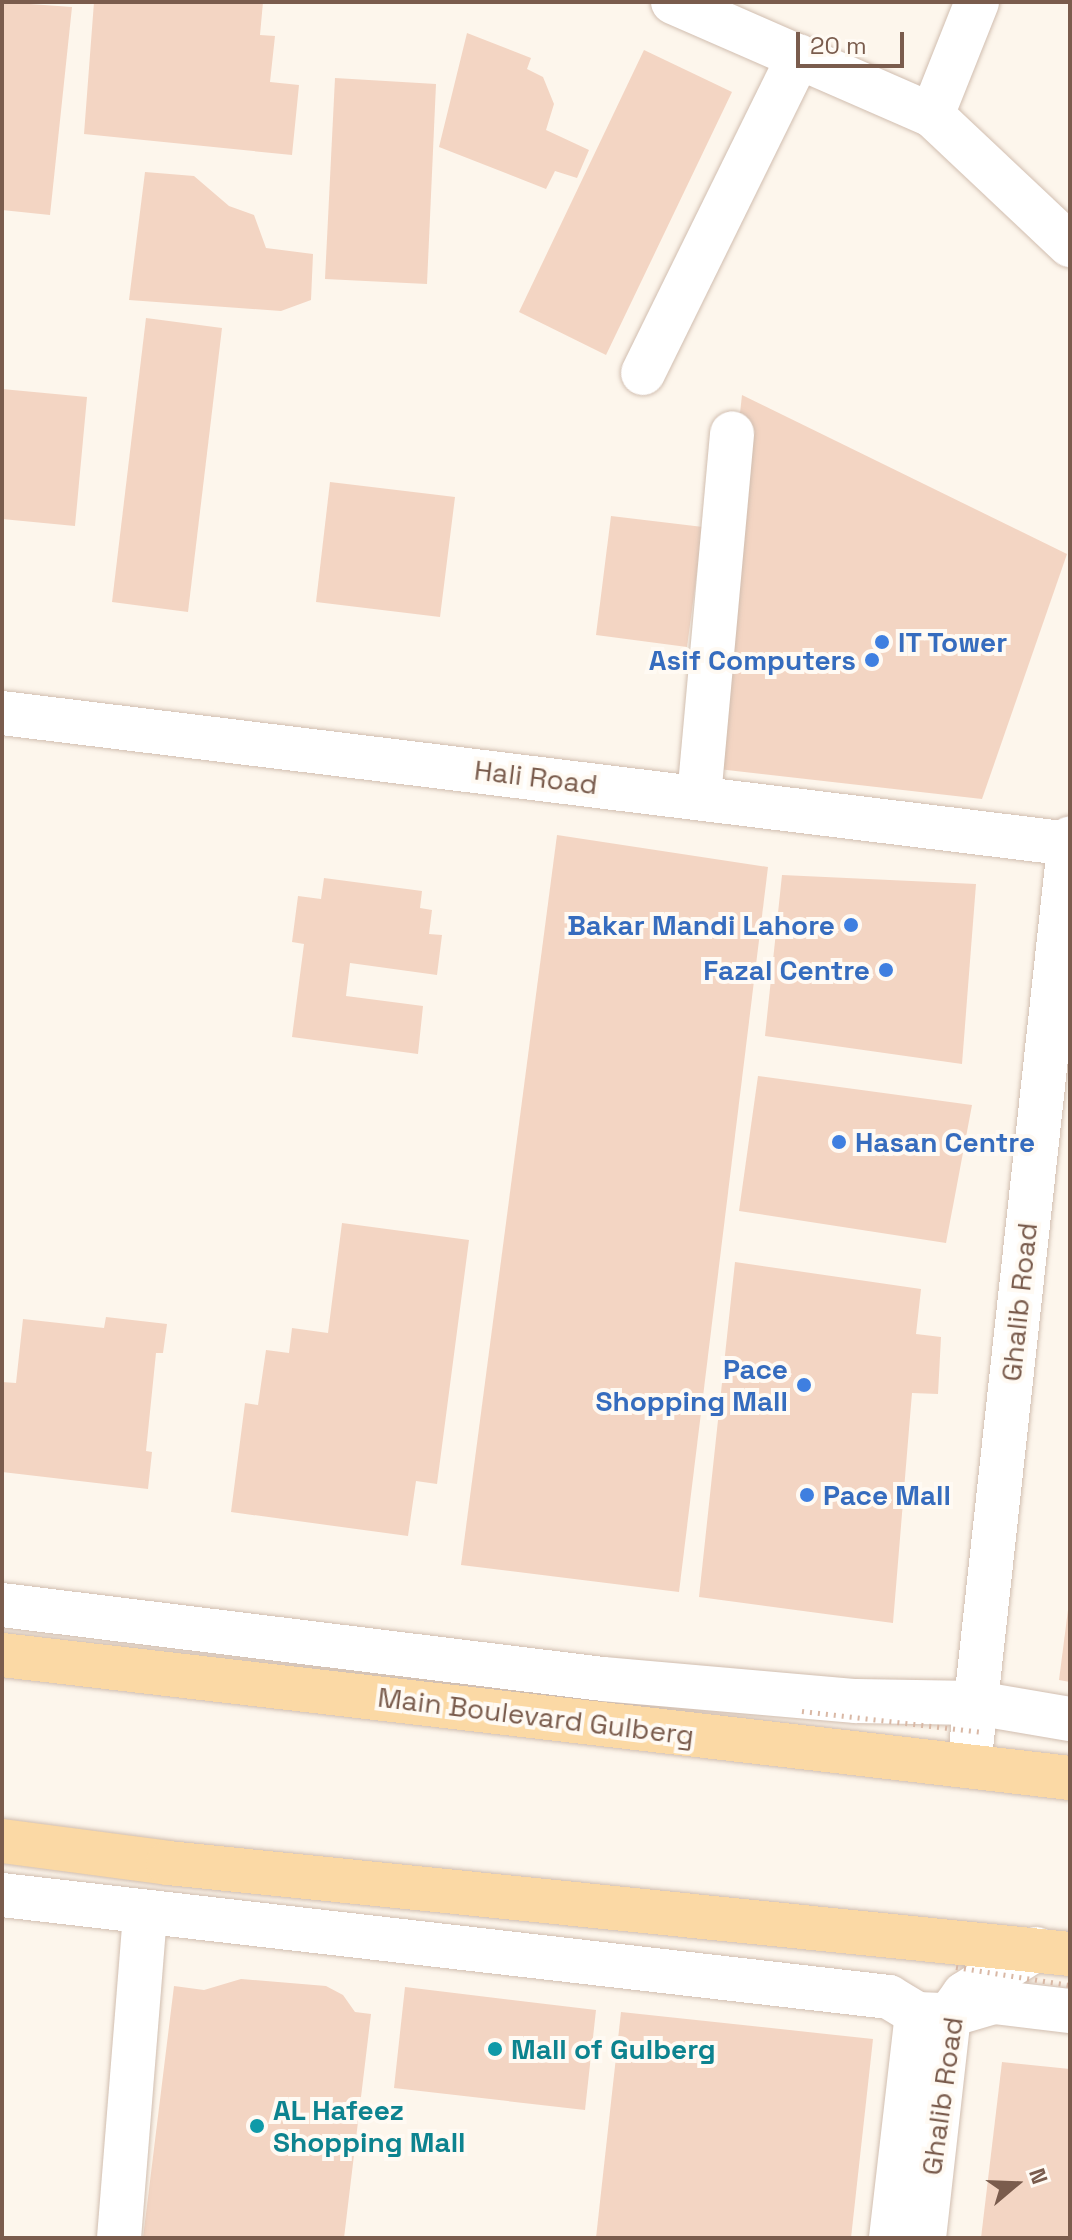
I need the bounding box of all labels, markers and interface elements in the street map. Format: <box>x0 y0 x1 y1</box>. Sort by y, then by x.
scale bar <box>800 16 908 66</box>
text: 20 m <box>810 30 867 61</box>
place label: IT Tower <box>898 625 1009 659</box>
marker: IT Tower <box>873 633 891 651</box>
place label: Asif Computers <box>649 643 856 677</box>
marker: Asif Computers <box>863 651 881 669</box>
street label: Hali Road <box>472 753 600 801</box>
place label: Bakar Mandi Lahore <box>567 908 835 942</box>
marker: Bakar Mandi Lahore <box>842 916 860 934</box>
place label: Fazal Centre <box>703 953 870 987</box>
marker: Fazal Centre <box>877 961 895 979</box>
place label: Hasan Centre <box>855 1125 1035 1159</box>
marker: Hasan Centre <box>830 1133 848 1151</box>
street label: Ghalib Road <box>994 1221 1044 1383</box>
place label: Pace Shopping Mall <box>595 1352 788 1418</box>
marker: Pace Shopping Mall <box>795 1376 813 1394</box>
place label: Pace Mall <box>823 1478 951 1512</box>
marker: Pace Mall <box>798 1486 816 1504</box>
street label: Main Boulevard Gulberg <box>376 1680 696 1752</box>
street label: Ghalib Road <box>914 2015 970 2177</box>
place label: Mall of Gulberg <box>511 2032 716 2066</box>
marker: Mall of Gulberg <box>486 2040 504 2058</box>
place label: AL Hafeez Shopping Mall <box>273 2093 466 2159</box>
marker: AL Hafeez Shopping Mall <box>248 2117 266 2135</box>
north arrow <box>976 2144 1056 2224</box>
text: N <box>1023 2165 1054 2188</box>

